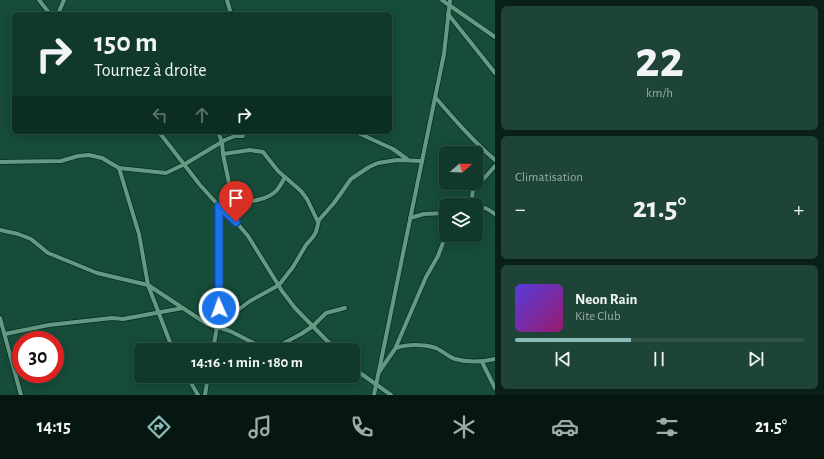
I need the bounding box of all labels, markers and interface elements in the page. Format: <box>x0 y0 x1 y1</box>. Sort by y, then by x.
icon: right <box>28 28 80 80</box>
text: 150 m <box>94 29 158 57</box>
text: 22 <box>635 34 684 86</box>
text: Tournez à droite <box>94 62 207 80</box>
text: km/h <box>646 87 673 100</box>
icon: left <box>149 104 171 126</box>
icon: ahead <box>191 104 213 126</box>
icon: right <box>233 104 255 126</box>
north arrow <box>439 146 483 190</box>
map controls <box>439 146 483 242</box>
text: Climatisation <box>515 171 583 184</box>
pin <box>219 181 253 222</box>
icon: arrive <box>225 187 247 209</box>
text: 21.5° <box>633 193 686 223</box>
button: layers <box>439 198 483 242</box>
text: − <box>515 198 526 220</box>
text: + <box>793 198 804 220</box>
position arrow <box>198 287 240 329</box>
text: Neon Rain <box>575 292 637 307</box>
text: Kite Club <box>575 310 621 323</box>
speed limit sign: 30 <box>12 331 64 383</box>
icon: previous <box>552 348 574 370</box>
icon: pause <box>648 348 670 370</box>
icon: next <box>745 348 767 370</box>
text: 14:16 · 1 min · 180 m <box>191 355 303 370</box>
icon: directions <box>145 413 173 441</box>
icon: music <box>246 413 274 441</box>
icon: phone <box>348 413 376 441</box>
icon: climate <box>450 413 478 441</box>
icon: car <box>551 413 579 441</box>
icon: filters <box>653 413 681 441</box>
text: 14:15 <box>37 418 71 436</box>
text: 21.5° <box>755 418 787 436</box>

